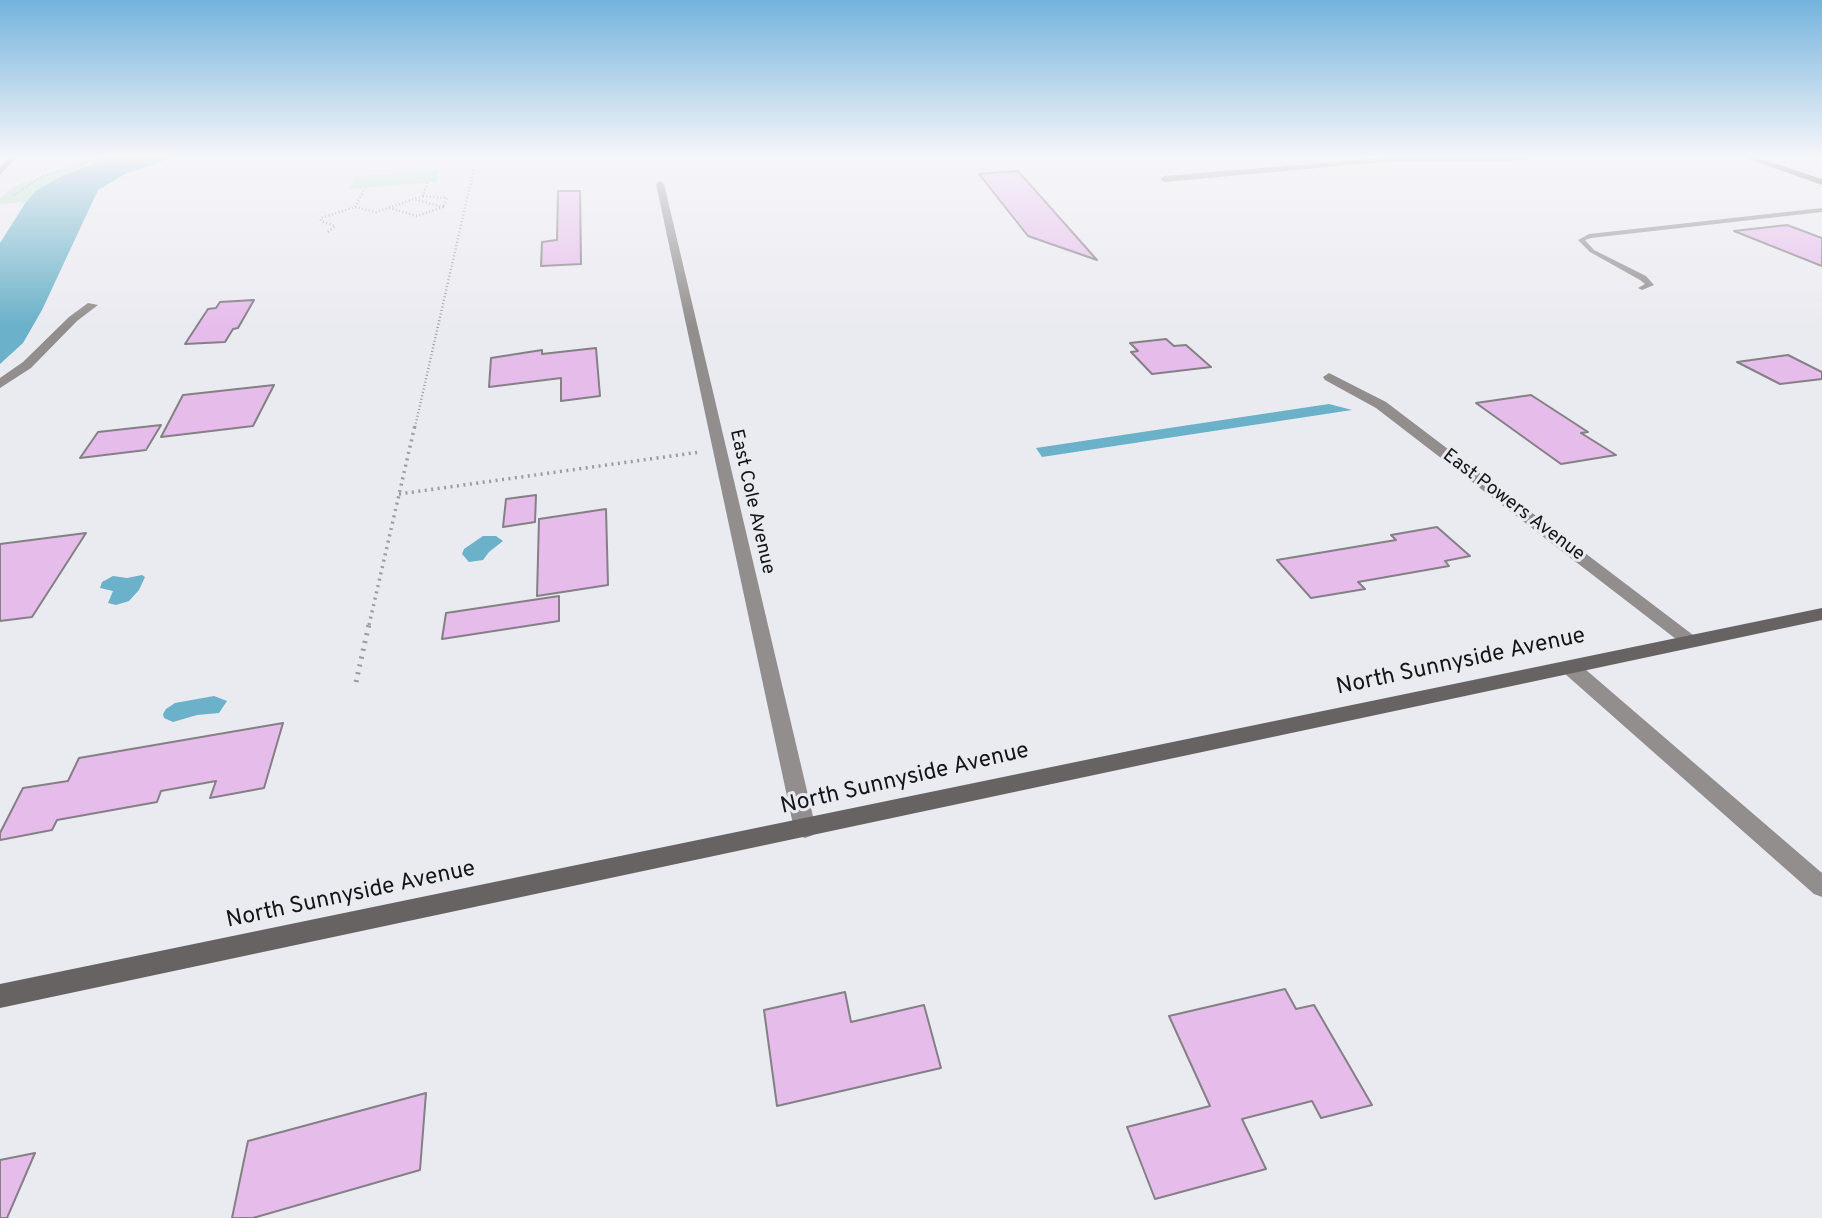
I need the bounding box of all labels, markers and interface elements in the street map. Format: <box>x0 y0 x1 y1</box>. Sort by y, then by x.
street label: East Cole Avenue <box>723 427 779 577</box>
street label: East Powers Avenue <box>1437 445 1589 567</box>
street label: North Sunnyside Avenue <box>1334 623 1588 703</box>
street label: North Sunnyside Avenue <box>778 738 1032 822</box>
street label: North Sunnyside Avenue <box>224 856 478 936</box>

